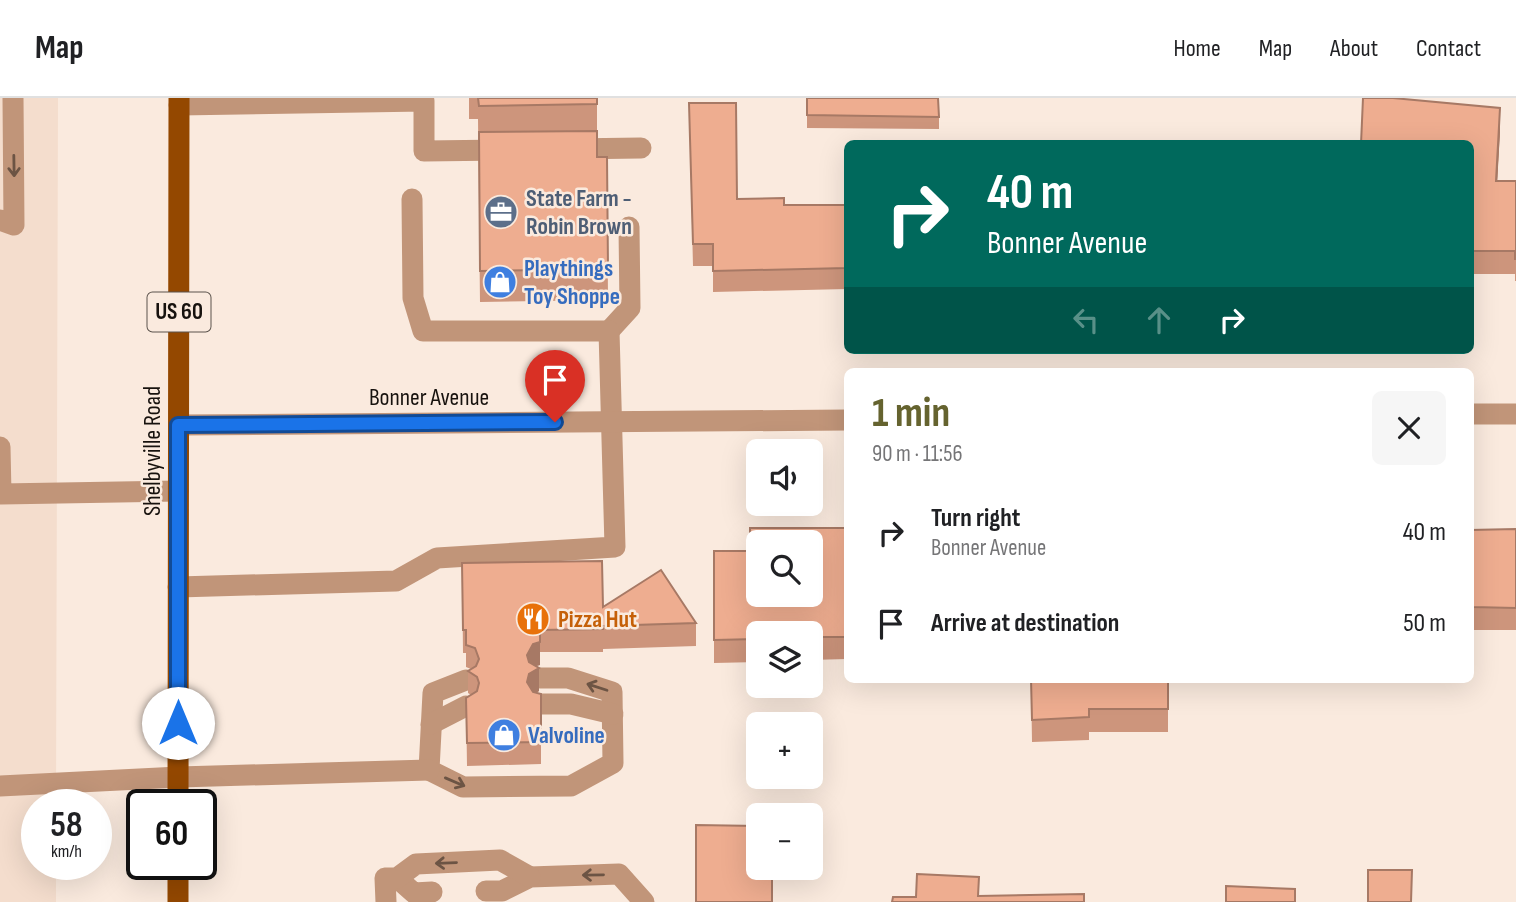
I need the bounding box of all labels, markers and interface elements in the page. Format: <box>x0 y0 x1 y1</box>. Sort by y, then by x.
text: Map <box>35 28 84 68</box>
text: Home <box>1173 34 1221 63</box>
text: Map <box>1259 34 1292 63</box>
text: About <box>1330 34 1378 63</box>
text: Contact <box>1416 34 1481 63</box>
one-way arrow <box>7 154 21 177</box>
text: 40 m <box>987 164 1073 223</box>
icon: right <box>872 168 963 259</box>
place label: State Farm - Robin Brown <box>526 184 632 241</box>
office icon: State Farm - Robin Brown <box>482 193 520 231</box>
text: Bonner Avenue <box>987 224 1147 263</box>
place label: Playthings Toy Shoppe <box>524 254 620 311</box>
shop icon: Playthings Toy Shoppe <box>481 263 519 301</box>
road number: US 60 <box>148 293 210 332</box>
icon: left <box>1067 301 1105 339</box>
icon: ahead <box>1140 301 1178 339</box>
icon: right <box>1213 301 1251 339</box>
pin <box>525 350 585 422</box>
icon: arrive <box>536 361 574 399</box>
street label: Bonner Avenue <box>369 383 489 412</box>
street label: Shelbyville Road <box>138 386 167 516</box>
text: 1 min <box>872 388 950 439</box>
button: close <box>1372 391 1446 465</box>
map controls <box>746 439 823 880</box>
button: sound <box>746 439 823 516</box>
text: 90 m · 11:56 <box>872 440 963 468</box>
text: Turn right <box>931 503 1020 534</box>
icon: right <box>872 514 910 552</box>
text: 40 m <box>1403 517 1446 548</box>
button: search <box>746 530 823 607</box>
text: Bonner Avenue <box>931 534 1046 562</box>
restaurant icon: Pizza Hut <box>514 600 552 638</box>
place label: Pizza Hut <box>558 605 637 634</box>
icon: arrive <box>872 605 910 643</box>
text: Arrive at destination <box>931 608 1119 639</box>
text: 50 m <box>1403 608 1446 639</box>
button: layers <box>746 621 823 698</box>
one-way arrow <box>586 680 608 693</box>
position arrow <box>141 686 215 760</box>
button: + <box>746 712 823 789</box>
shop icon: Valvoline <box>485 716 523 754</box>
place label: Valvoline <box>528 721 605 750</box>
one-way arrow <box>444 776 465 789</box>
speed limit sign: 60 <box>126 789 217 880</box>
button: − <box>746 803 823 880</box>
text: 58 <box>51 804 82 847</box>
text: km/h <box>51 841 82 862</box>
one-way arrow <box>435 856 458 869</box>
one-way arrow <box>582 868 605 882</box>

